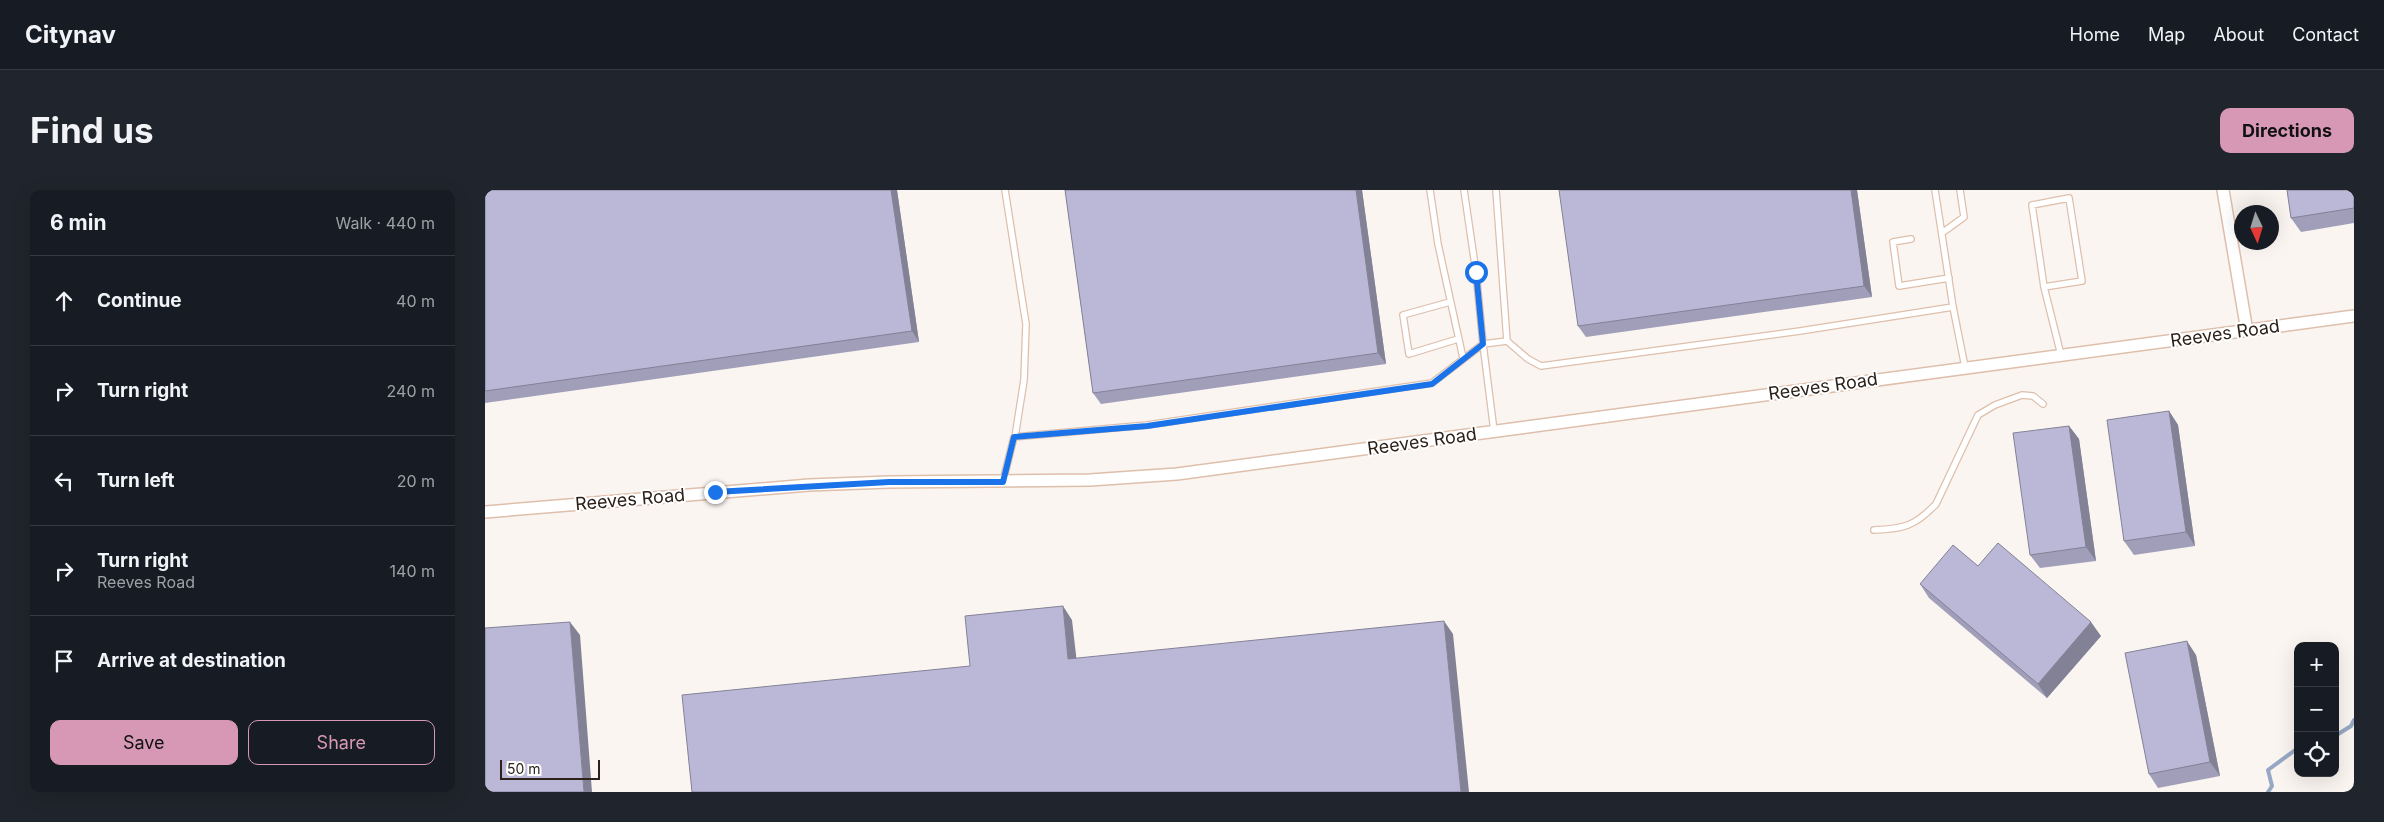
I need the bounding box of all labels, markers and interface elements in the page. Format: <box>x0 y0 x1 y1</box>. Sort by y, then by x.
text: Citynav <box>25 20 116 49</box>
text: Home <box>2070 24 2120 45</box>
text: Map <box>2148 24 2185 45</box>
text: About <box>2213 24 2264 45</box>
text: Contact <box>2292 24 2359 45</box>
button: Directions <box>2220 108 2354 153</box>
text: Find us <box>30 109 154 151</box>
north arrow <box>2234 205 2279 250</box>
text: 6 min <box>50 210 107 235</box>
text: Walk · 440 m <box>336 213 435 233</box>
route start <box>1465 261 1488 284</box>
icon: ahead <box>50 287 78 315</box>
text: Continue <box>97 289 182 312</box>
text: 40 m <box>396 291 435 311</box>
street label: Reeves Road <box>2169 315 2281 351</box>
street label: Reeves Road <box>1767 368 1879 404</box>
icon: right <box>50 377 78 405</box>
text: Turn right <box>97 379 188 402</box>
text: 240 m <box>387 381 435 401</box>
street label: Reeves Road <box>1366 423 1478 459</box>
icon: left <box>50 467 78 495</box>
text: Turn left <box>97 469 175 492</box>
text: 20 m <box>397 471 435 491</box>
route end <box>704 481 727 504</box>
street label: Reeves Road <box>574 484 686 514</box>
text: Turn right <box>97 549 188 572</box>
icon: right <box>50 557 78 585</box>
text: 140 m <box>390 561 435 581</box>
text: Reeves Road <box>97 572 195 592</box>
map controls <box>2294 642 2339 777</box>
button: + <box>2294 642 2339 687</box>
icon: arrive <box>50 647 78 675</box>
text: Arrive at destination <box>97 649 286 672</box>
button: − <box>2294 687 2339 732</box>
button: Save <box>50 720 238 765</box>
button: Share <box>248 720 435 765</box>
button: locate <box>2294 732 2339 777</box>
scale bar <box>500 757 600 780</box>
text: 50 m <box>507 760 541 777</box>

